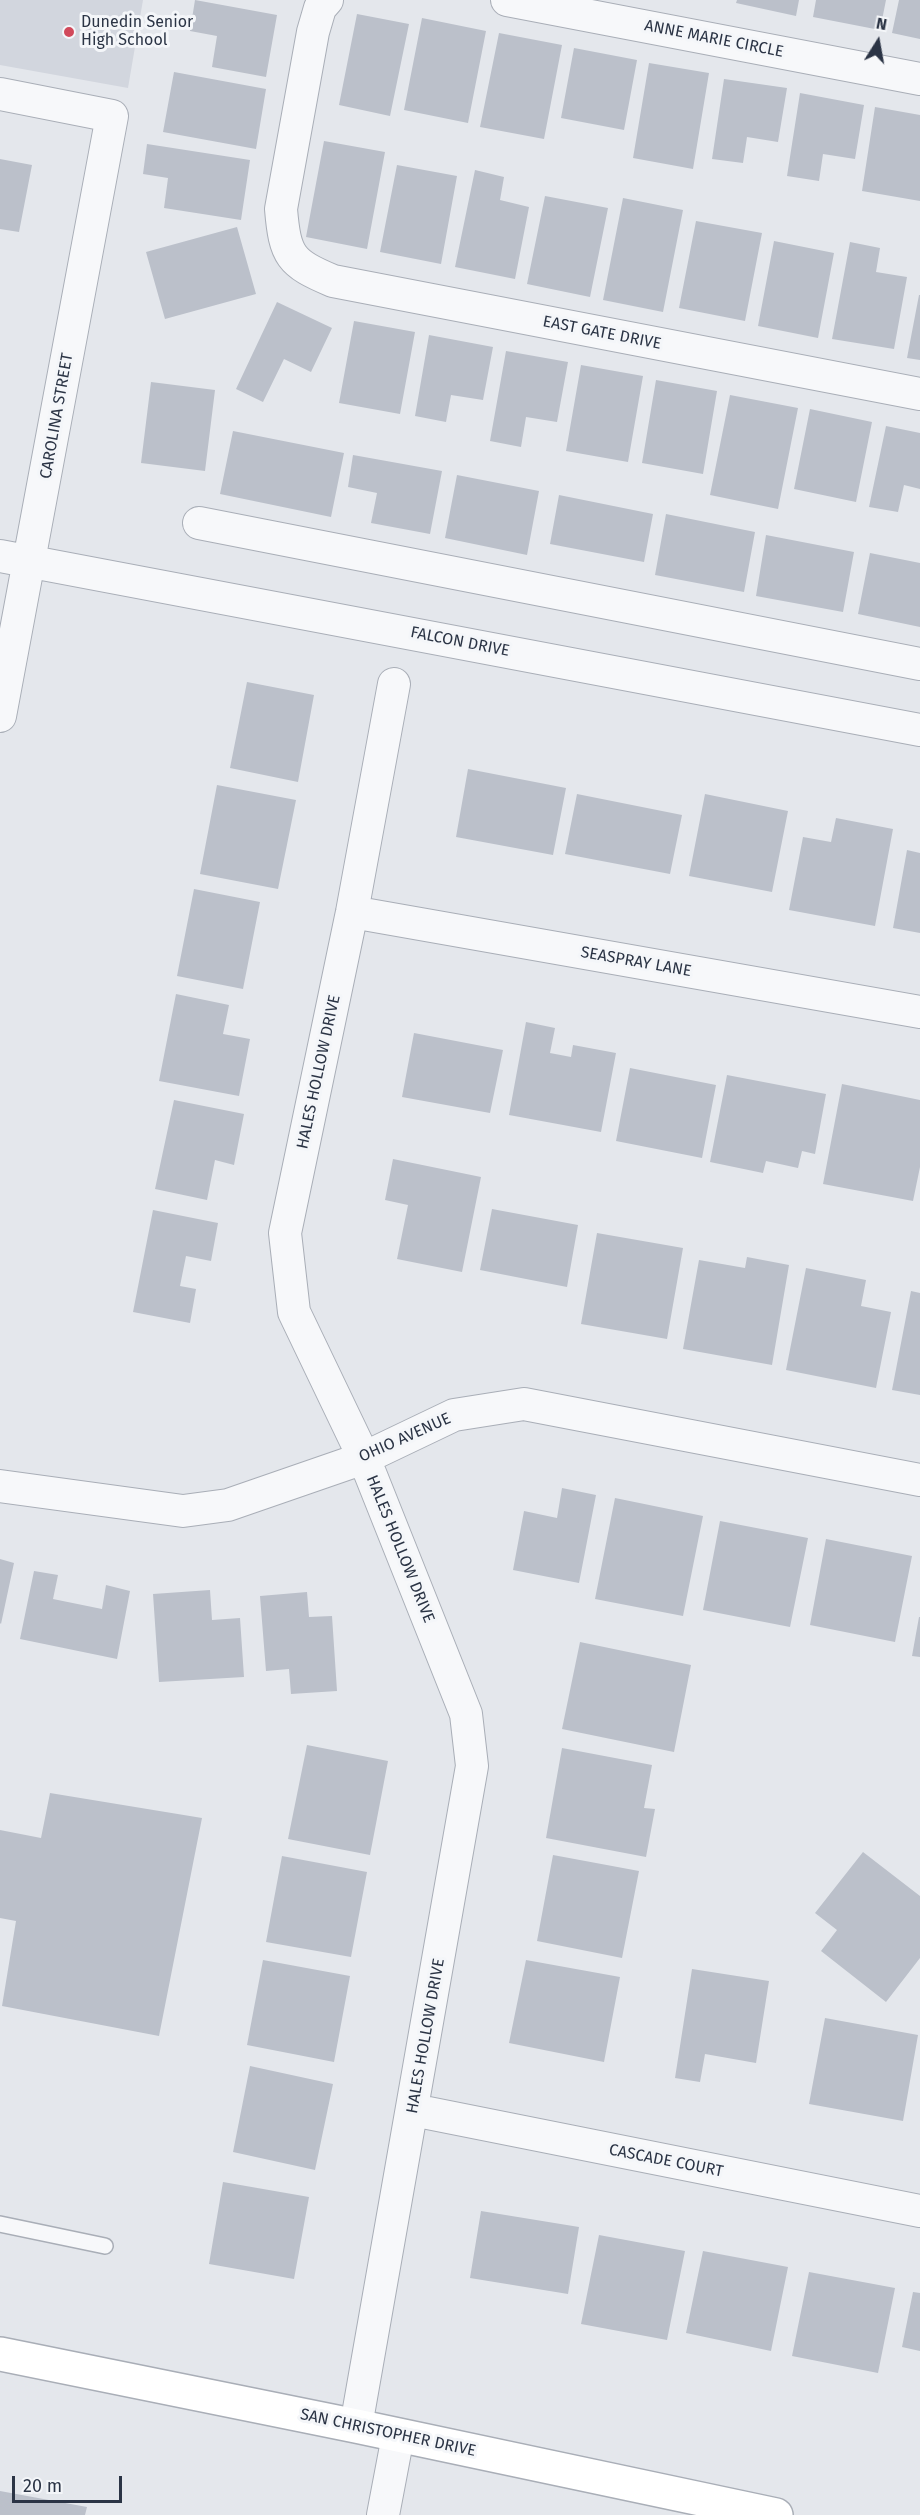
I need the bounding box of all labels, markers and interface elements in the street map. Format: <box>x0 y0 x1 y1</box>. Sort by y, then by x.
north arrow <box>848 12 908 72</box>
place label: Dunedin Senior High School <box>81 13 193 51</box>
text: N <box>875 14 889 34</box>
street label: ANNE MARIE CIRCLE <box>643 16 785 62</box>
marker: Dunedin Senior High School <box>62 25 76 39</box>
street label: EAST GATE DRIVE <box>541 312 663 354</box>
street label: CAROLINA STREET <box>36 352 78 480</box>
street label: FALCON DRIVE <box>409 623 511 661</box>
street label: SEASPRAY LANE <box>579 943 693 981</box>
street label: HALES HOLLOW DRIVE <box>293 993 345 1151</box>
street label: OHIO AVENUE <box>356 1409 454 1467</box>
street label: HALES HOLLOW DRIVE <box>362 1473 438 1625</box>
street label: HALES HOLLOW DRIVE <box>403 1957 449 2115</box>
street label: CASCADE COURT <box>607 2141 725 2181</box>
street label: SAN CHRISTOPHER DRIVE <box>298 2405 478 2461</box>
scale bar <box>15 2464 124 2502</box>
text: 20 m <box>23 2475 62 2497</box>

